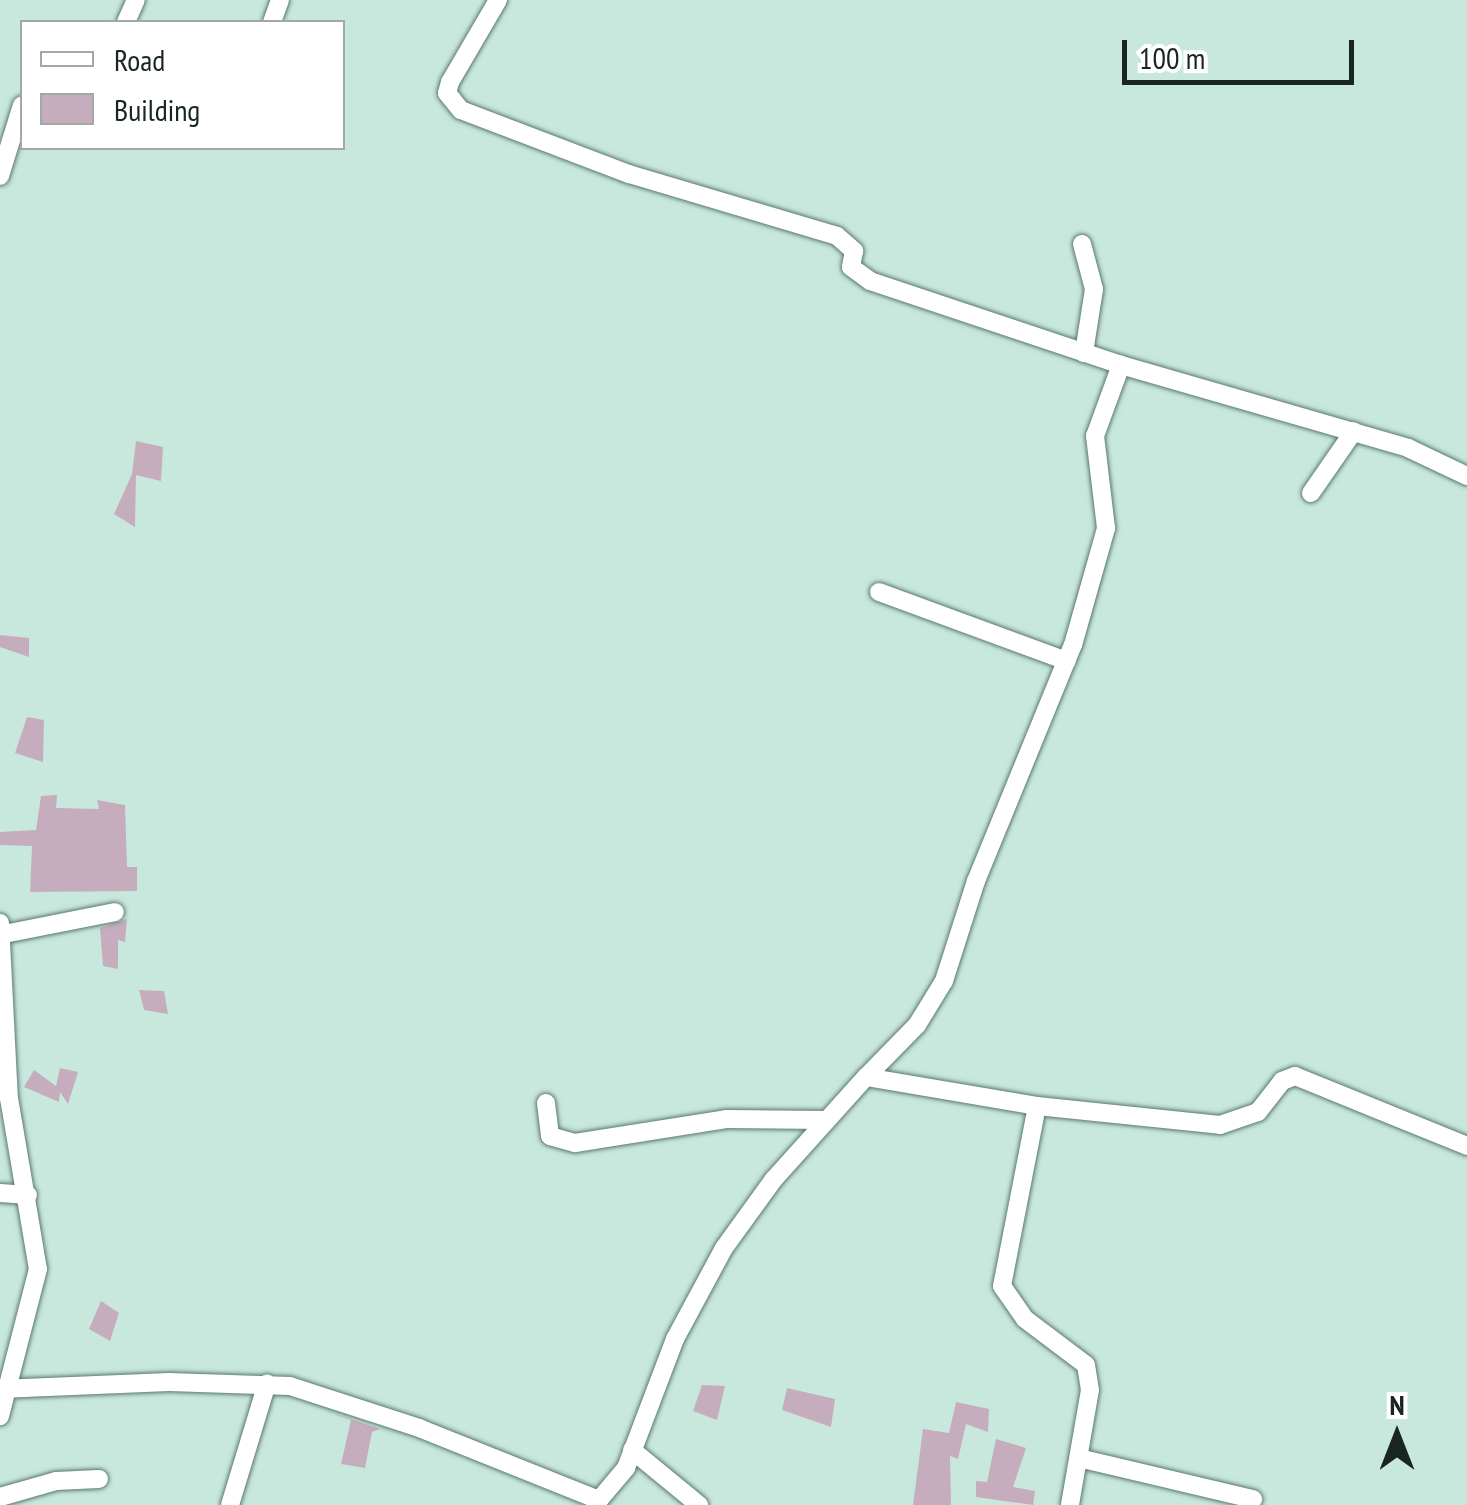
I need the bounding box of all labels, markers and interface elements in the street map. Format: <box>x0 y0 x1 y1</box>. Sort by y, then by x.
legend <box>20 20 345 150</box>
scale bar <box>1127 20 1360 82</box>
text: 100 m <box>1139 38 1205 77</box>
text: Road <box>114 40 165 79</box>
text: Building <box>114 90 200 129</box>
north arrow <box>1347 1385 1447 1485</box>
text: N <box>1389 1386 1405 1423</box>

